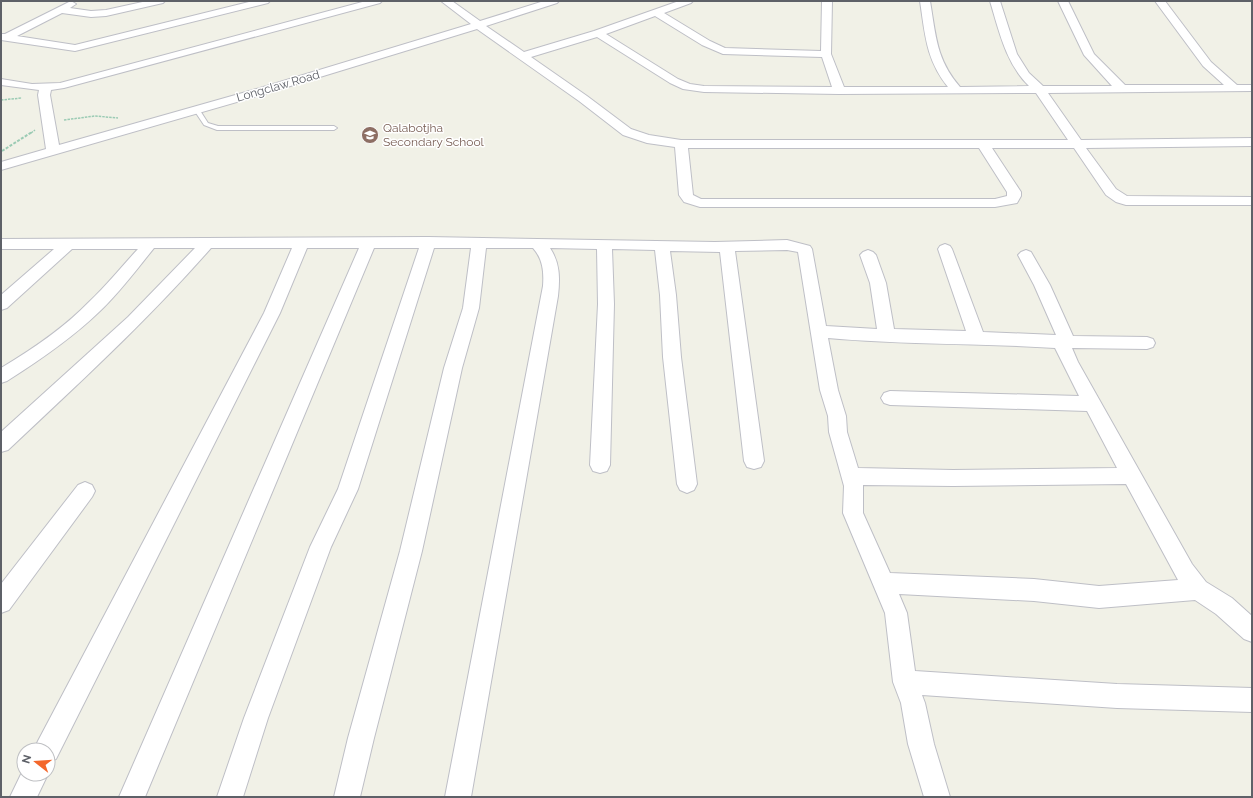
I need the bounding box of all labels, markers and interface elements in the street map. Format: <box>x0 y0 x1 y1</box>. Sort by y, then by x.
street label: Longclaw Road <box>235 67 321 105</box>
place label: Qalabotjha Secondary School <box>383 121 485 149</box>
school or university icon: Qalabotjha Secondary School <box>360 125 380 145</box>
north arrow <box>16 742 56 782</box>
text: N <box>19 753 34 765</box>

